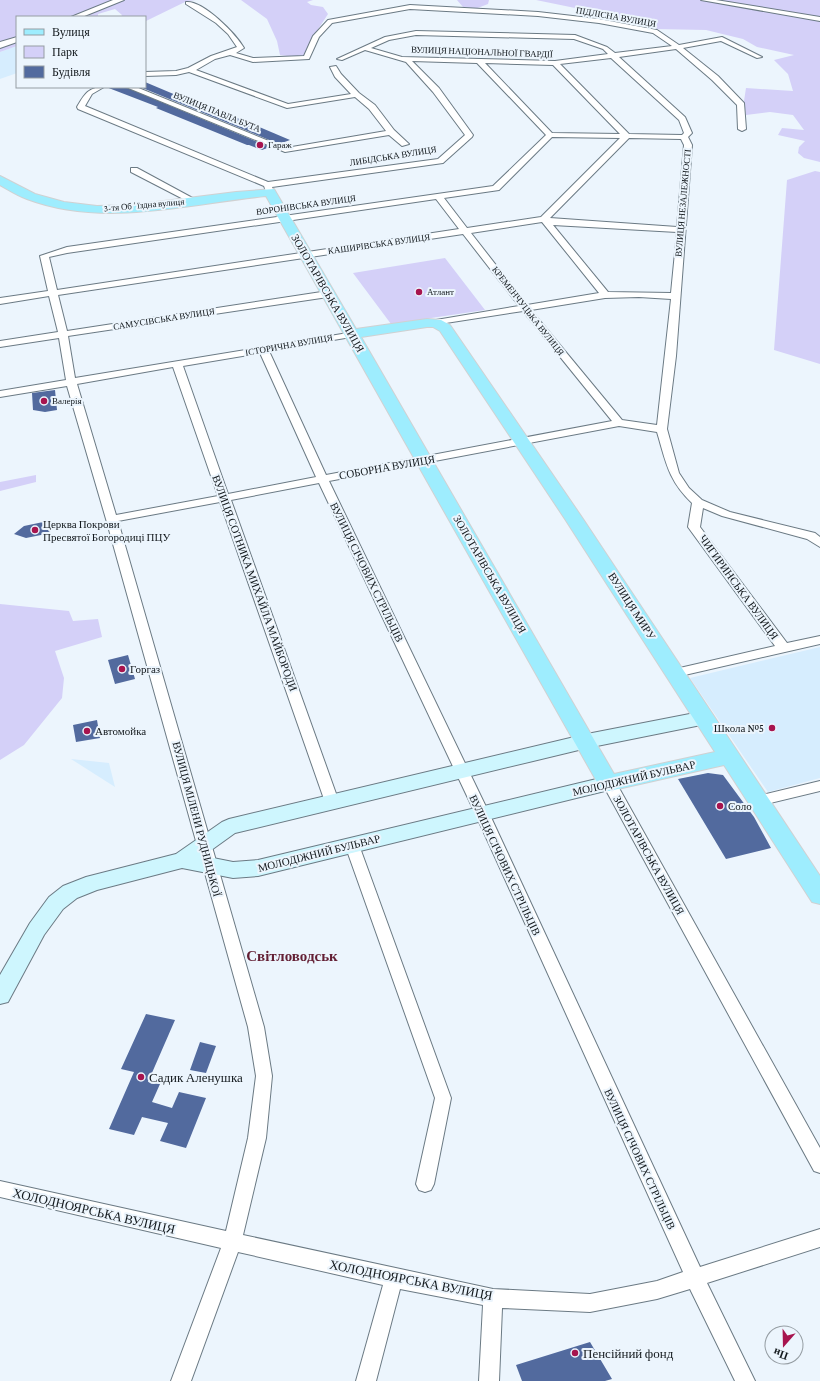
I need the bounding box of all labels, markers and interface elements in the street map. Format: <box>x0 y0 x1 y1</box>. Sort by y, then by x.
street label: ПІДЛІСНА ВУЛИЦЯ <box>575 5 657 29</box>
legend <box>16 16 146 88</box>
text: Вулиця <box>52 25 90 39</box>
text: Парк <box>52 45 78 59</box>
street label: ВУЛИЦЯ НАЦІОНАЛЬНОЇ ГВАРДІЇ <box>411 45 553 59</box>
text: Будівля <box>52 65 91 79</box>
street label: ВУЛИЦЯ ПАВЛА БУТА <box>172 90 263 134</box>
marker: Гараж <box>255 140 265 150</box>
place label: Гараж <box>268 140 292 150</box>
street label: ЛИБІДСЬКА ВУЛИЦЯ <box>349 144 437 168</box>
street label: ВУЛИЦЯ НЕЗАЛЕЖНОСТІ <box>673 149 693 257</box>
street label: ВОРОНІВСЬКА ВУЛИЦЯ <box>255 193 357 217</box>
street label: 3-тя Обʼїздна вулиця <box>103 196 185 214</box>
street label: ЗОЛОТАРІВСЬКА ВУЛИЦЯ <box>289 232 367 355</box>
street label: КАШИРІВСЬКА ВУЛИЦЯ <box>327 232 431 256</box>
street label: КРЕМЕНЧУЦЬКА ВУЛИЦЯ <box>490 264 566 358</box>
marker: Атлант <box>414 287 424 297</box>
place label: Атлант <box>427 287 454 297</box>
street label: САМУСІВСЬКА ВУЛИЦЯ <box>113 306 215 332</box>
street label: ІСТОРИЧНА ВУЛИЦЯ <box>244 332 334 358</box>
marker: Валерія <box>39 396 49 406</box>
place label: Валерія <box>52 396 82 406</box>
street label: СОБОРНА ВУЛИЦЯ <box>338 453 437 481</box>
street label: ВУЛИЦЯ СОТНИКА МИХАЙЛА МАЙБОРОДИ <box>210 473 300 693</box>
street label: ВУЛИЦЯ СІЧОВИХ СТРІЛЬЦІВ <box>328 500 406 644</box>
street label: ЗОЛОТАРІВСЬКА ВУЛИЦЯ <box>451 513 529 636</box>
place label: Церква Покрови Пресвятої Богородиці ПЦУ <box>43 518 170 543</box>
marker: Церква Покрови Пресвятої Богородиці ПЦУ <box>30 525 40 535</box>
street label: ЧИГИРИНСЬКА ВУЛИЦЯ <box>697 532 781 642</box>
street label: ВУЛИЦЯ МИРУ <box>606 570 658 642</box>
place label: Горгаз <box>130 663 160 675</box>
marker: Горгаз <box>117 664 127 674</box>
place label: Школа №5 <box>714 722 764 734</box>
marker: Школа №5 <box>767 723 777 733</box>
place label: Автомойка <box>95 725 146 737</box>
marker: Автомойка <box>82 726 92 736</box>
street label: ВУЛИЦЯ МІЛЕНИ РУДНИЦЬКОЇ <box>170 740 224 898</box>
street label: МОЛОДІЖНИЙ БУЛЬВАР <box>571 758 697 798</box>
street label: ВУЛИЦЯ СІЧОВИХ СТРІЛЬЦІВ <box>467 793 543 937</box>
street label: ЗОЛОТАРІВСЬКА ВУЛИЦЯ <box>611 793 687 917</box>
place label: Соло <box>728 800 752 812</box>
marker: Соло <box>715 801 725 811</box>
street label: МОЛОДІЖНИЙ БУЛЬВАР <box>256 832 382 874</box>
district label: Світловодськ <box>246 948 338 964</box>
place label: Садик Аленушка <box>149 1070 243 1085</box>
marker: Садик Аленушка <box>136 1072 146 1082</box>
street label: ВУЛИЦЯ СІЧОВИХ СТРІЛЬЦІВ <box>602 1087 678 1231</box>
street label: ХОЛОДНОЯРСЬКА ВУЛИЦЯ <box>11 1185 177 1237</box>
street label: ХОЛОДНОЯРСЬКА ВУЛИЦЯ <box>328 1257 494 1303</box>
north arrow <box>764 1325 804 1365</box>
place label: Пенсійний фонд <box>583 1346 674 1361</box>
text: Пн <box>771 1346 790 1363</box>
marker: Пенсійний фонд <box>570 1348 580 1358</box>

